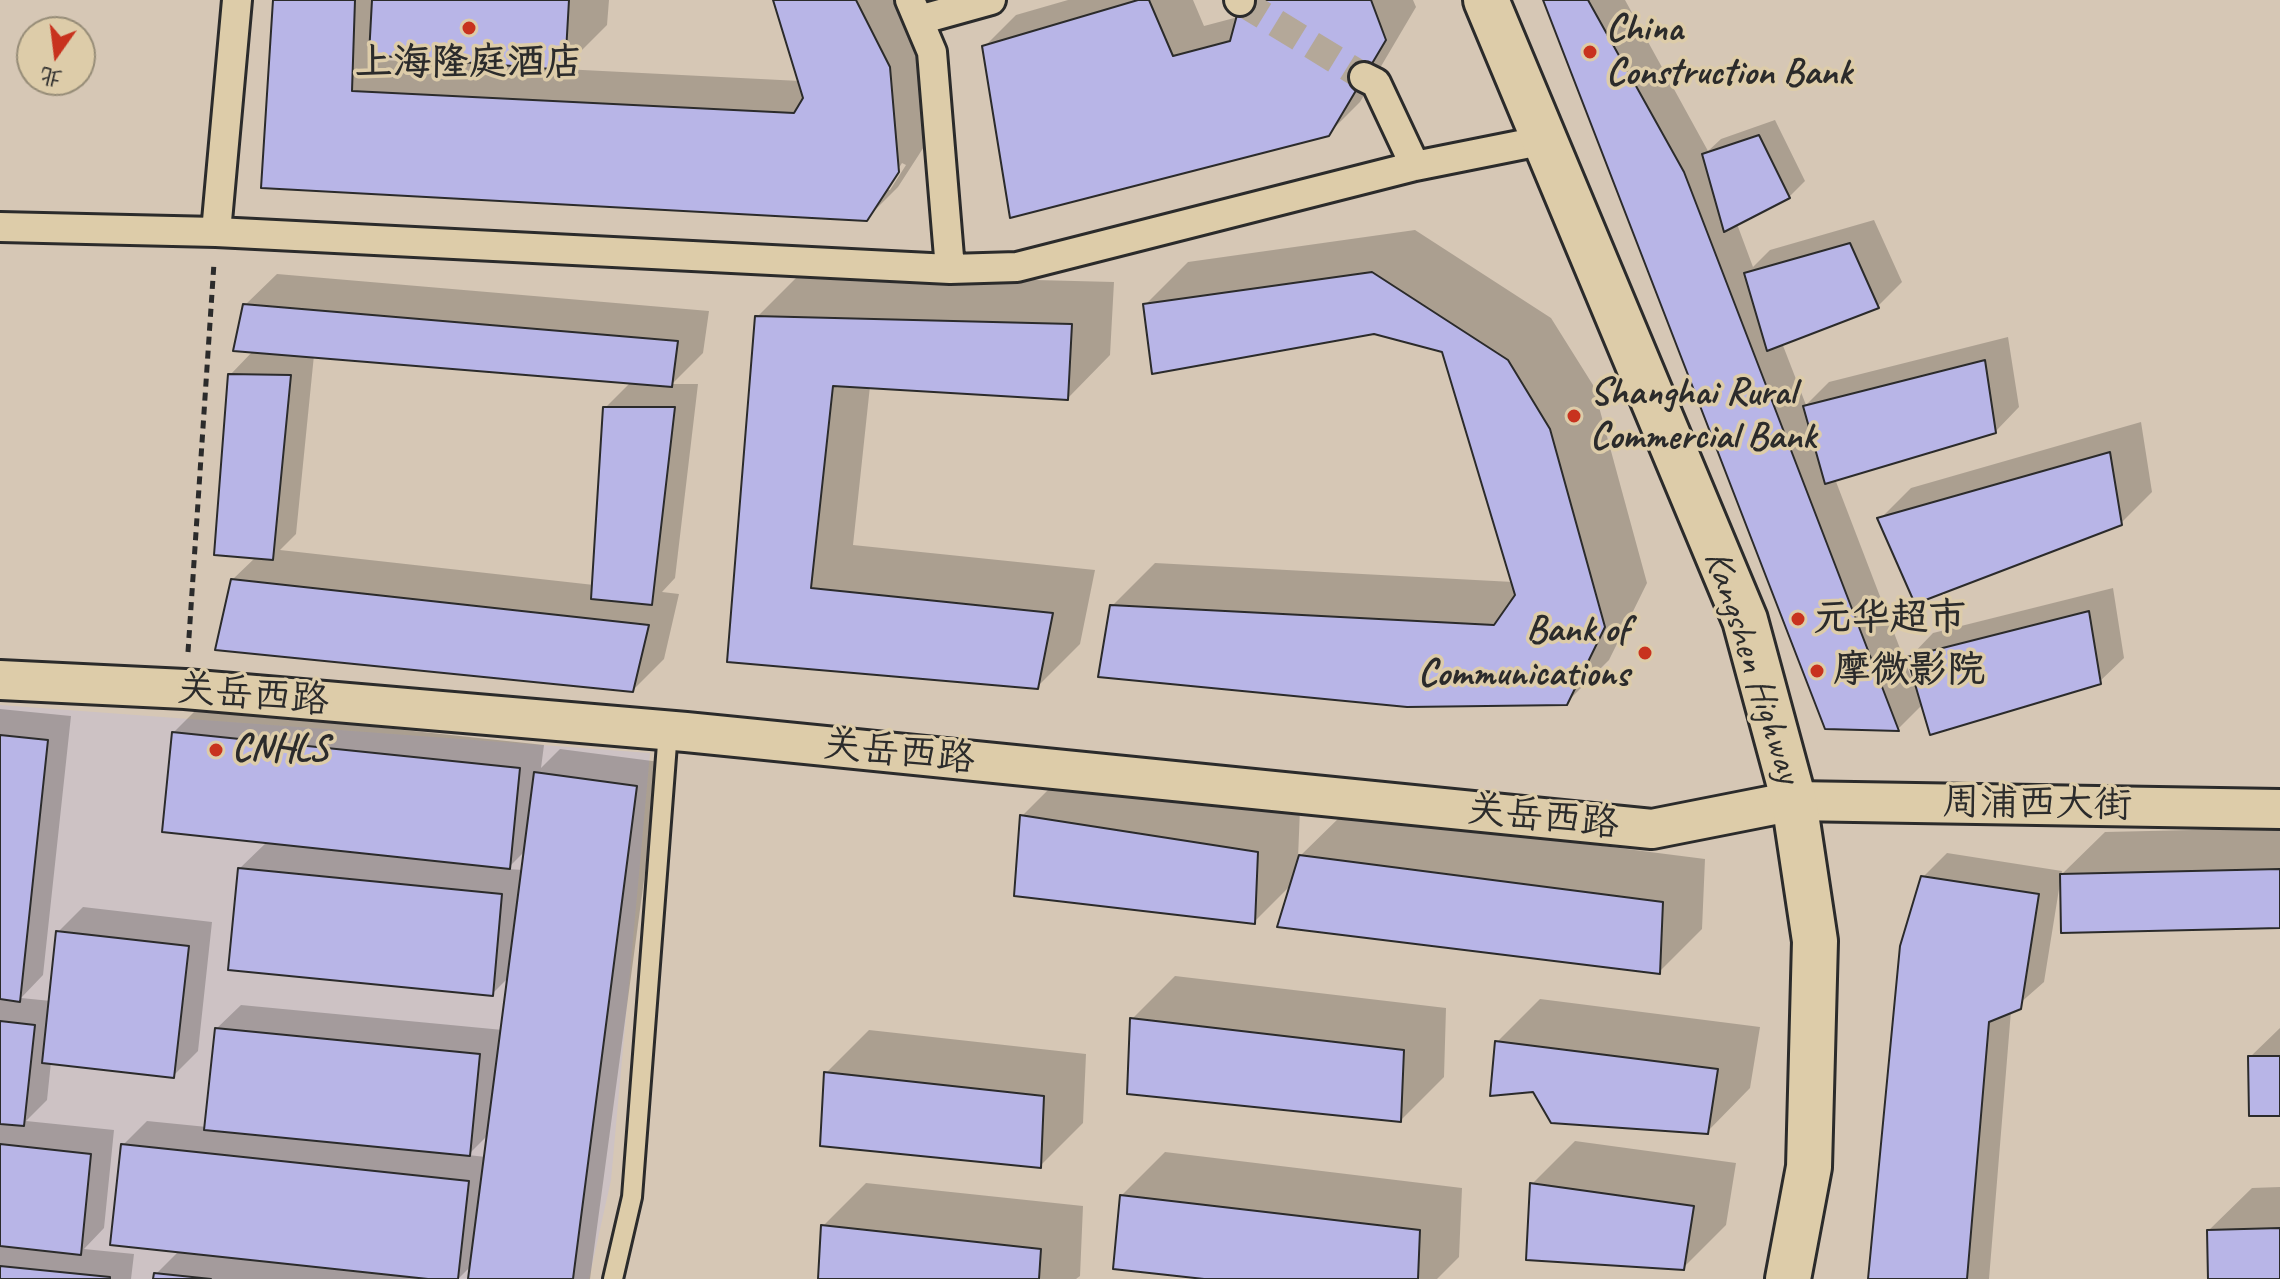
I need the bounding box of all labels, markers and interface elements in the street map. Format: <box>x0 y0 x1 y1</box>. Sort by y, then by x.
place label: China Construction Bank <box>1606 7 1852 96</box>
north arrow <box>16 16 96 96</box>
marker: 上海隆庭酒店 <box>460 19 478 37</box>
place label: 上海隆庭酒店 <box>355 41 583 87</box>
marker: China Construction Bank <box>1581 43 1599 61</box>
text: 北 <box>37 61 65 94</box>
place label: Shanghai Rural Commercial Bank <box>1590 371 1816 460</box>
marker: Shanghai Rural Commercial Bank <box>1565 407 1583 425</box>
street label: Kangshen Highway <box>1693 545 1811 789</box>
place label: 元华超市 <box>1814 596 1966 642</box>
place label: Bank of Communications <box>1418 608 1629 698</box>
marker: 元华超市 <box>1789 610 1807 628</box>
marker: Bank of Communications <box>1636 644 1654 662</box>
place label: 摩微影院 <box>1833 648 1985 694</box>
marker: 摩微影院 <box>1808 662 1826 680</box>
street label: 关岳西路 <box>175 667 331 725</box>
street label: 关岳西路 <box>821 722 977 784</box>
place label: CNHLS <box>232 727 328 773</box>
marker: CNHLS <box>207 741 225 759</box>
street label: 周浦西大街 <box>1942 781 2132 829</box>
street label: 关岳西路 <box>1465 787 1621 849</box>

